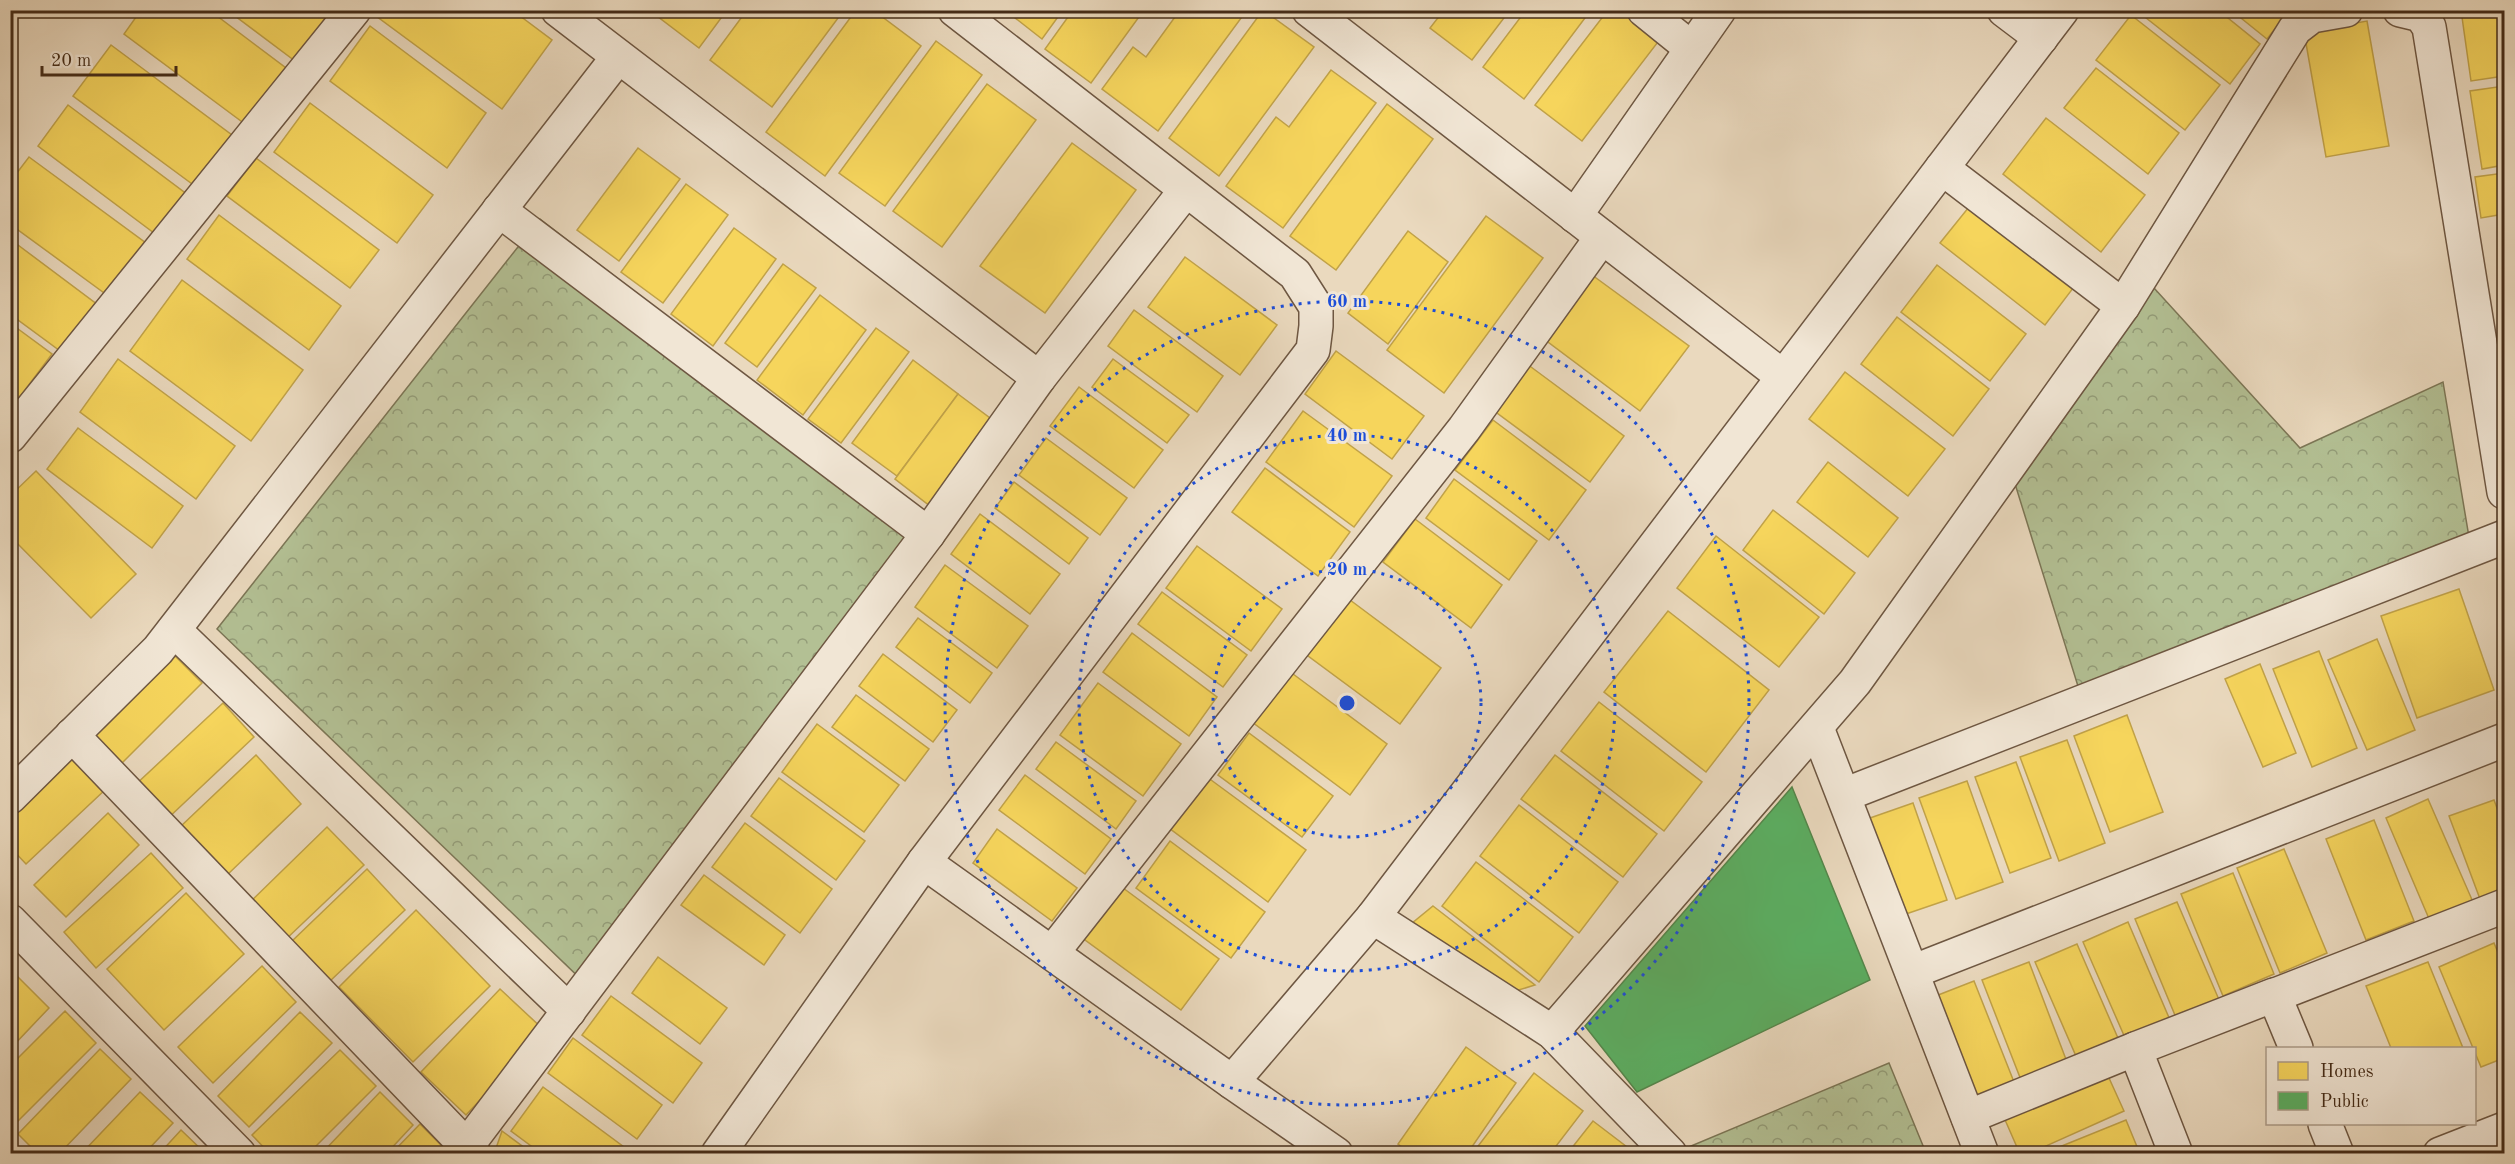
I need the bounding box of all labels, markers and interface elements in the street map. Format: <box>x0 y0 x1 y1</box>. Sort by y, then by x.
scale bar <box>42 39 176 77</box>
text: 20 m <box>51 52 91 70</box>
text: 60 m <box>1327 293 1367 311</box>
text: 40 m <box>1327 427 1367 445</box>
text: 20 m <box>1327 561 1367 579</box>
centre of rings <box>1337 693 1357 713</box>
legend <box>2266 1047 2476 1125</box>
text: Homes <box>2320 1063 2374 1081</box>
text: Public <box>2320 1093 2369 1111</box>

